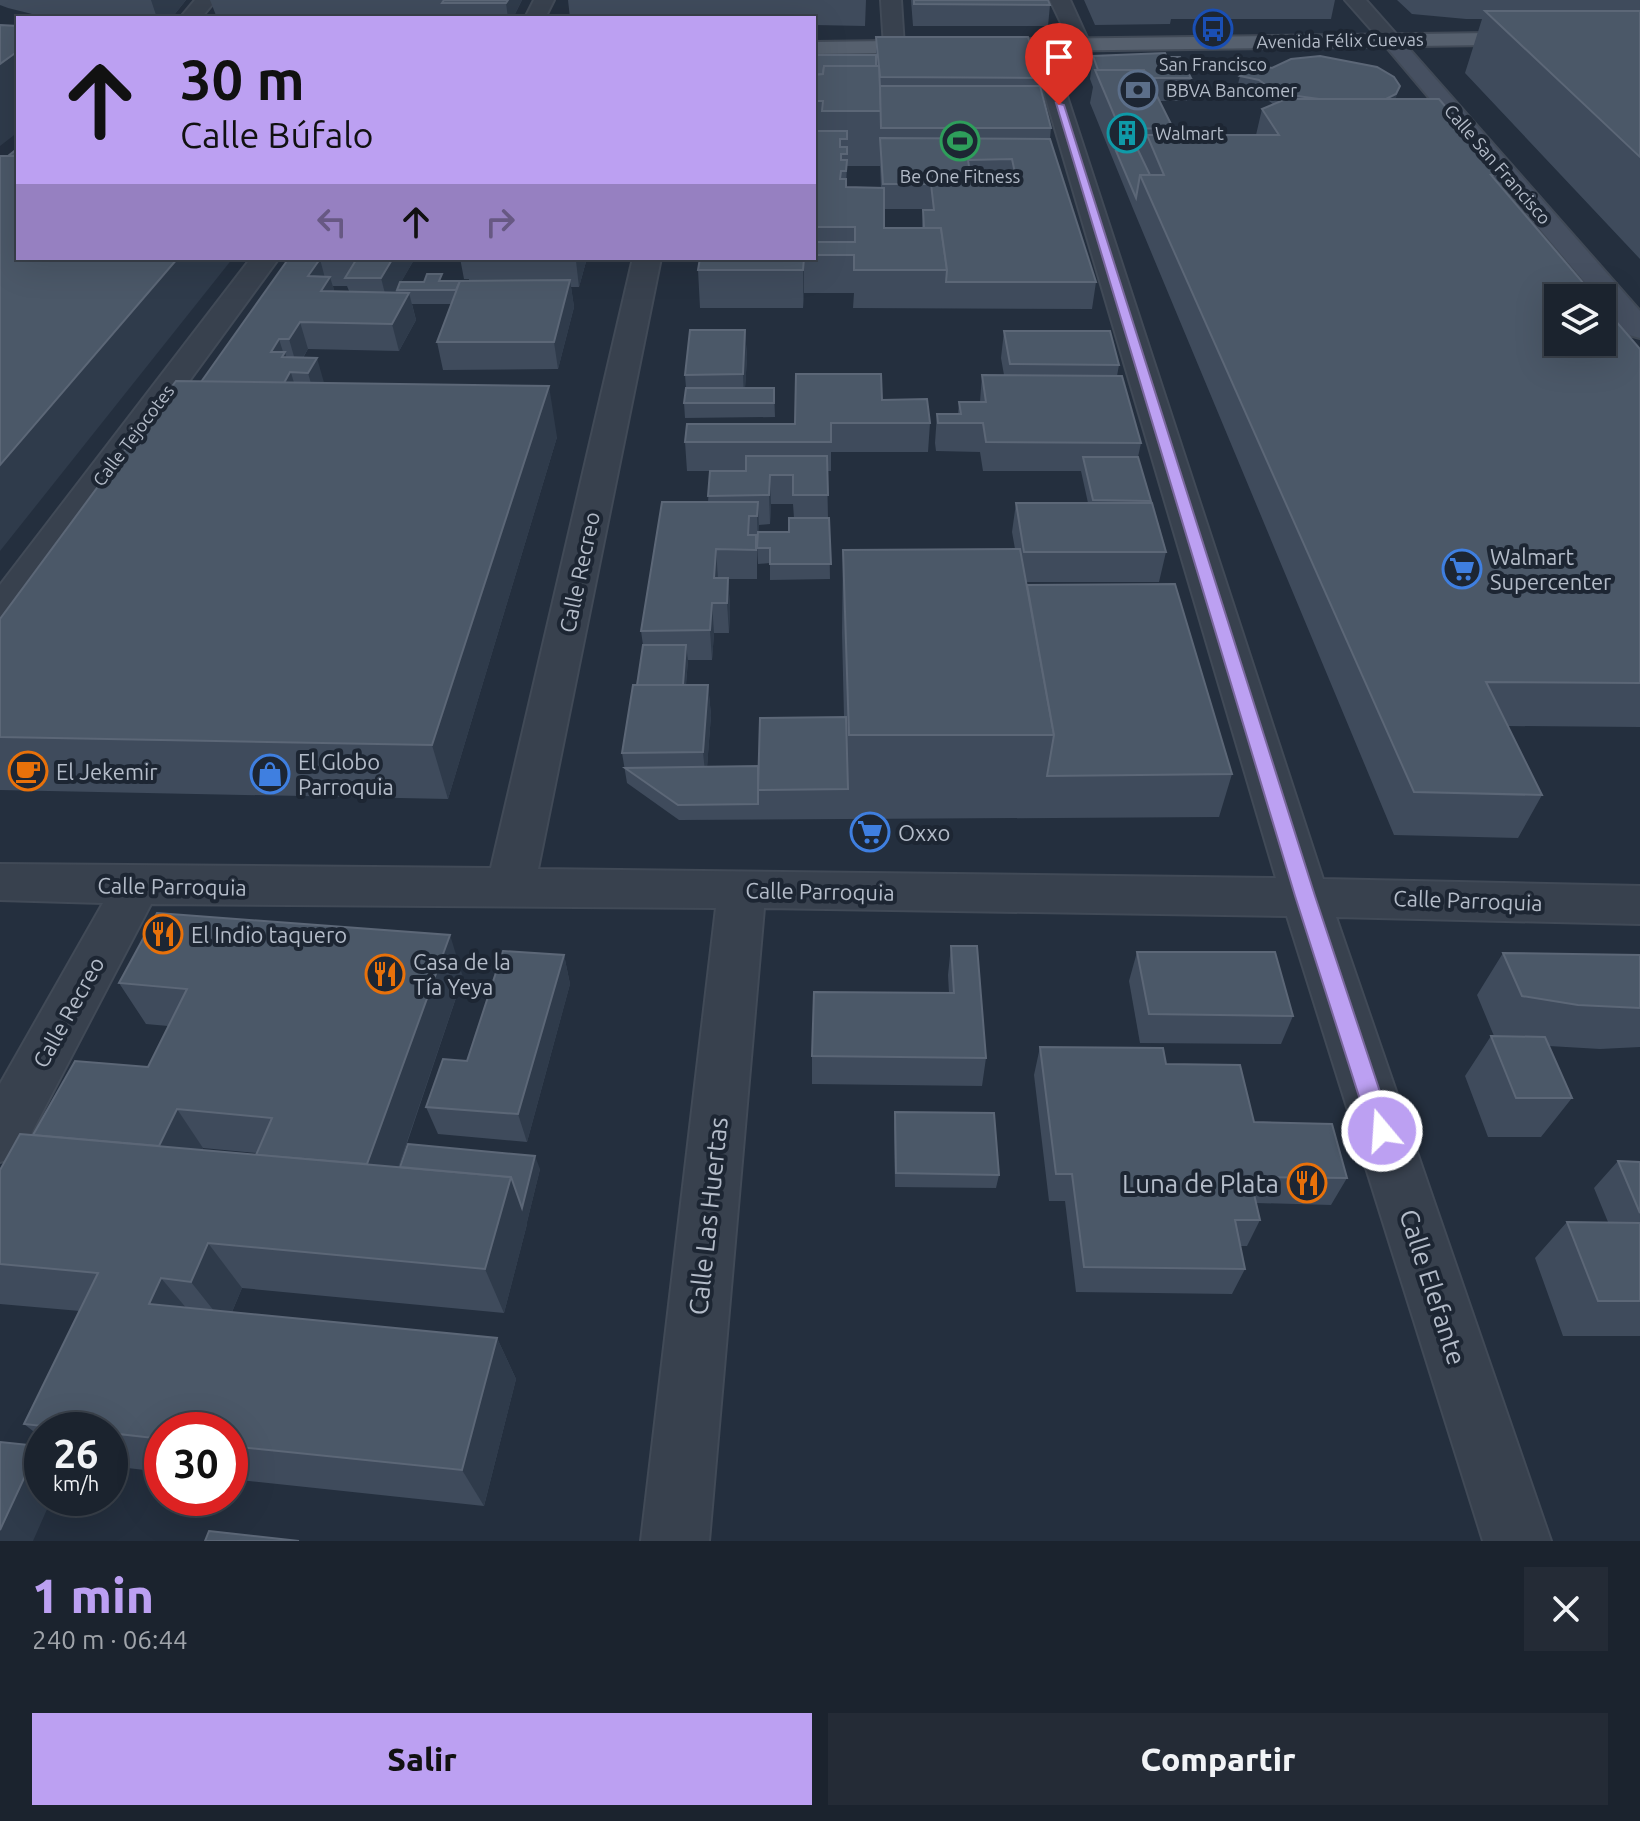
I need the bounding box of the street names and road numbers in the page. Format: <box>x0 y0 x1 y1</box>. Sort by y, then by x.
street label: Avenida Félix Cuevas <box>1256 29 1424 51</box>
street label: Calle San Francisco <box>1441 100 1555 228</box>
street label: Calle Tejocotes <box>88 380 178 490</box>
street label: Calle Recreo <box>554 509 604 635</box>
street label: Calle Parroquia <box>97 872 247 900</box>
street label: Calle Parroquia <box>745 877 895 905</box>
street label: Calle Parroquia <box>1393 885 1543 915</box>
street label: Calle Recreo <box>27 952 109 1072</box>
street label: Calle Las Huertas <box>683 1115 733 1317</box>
street label: Calle Elefante <box>1394 1206 1472 1368</box>

